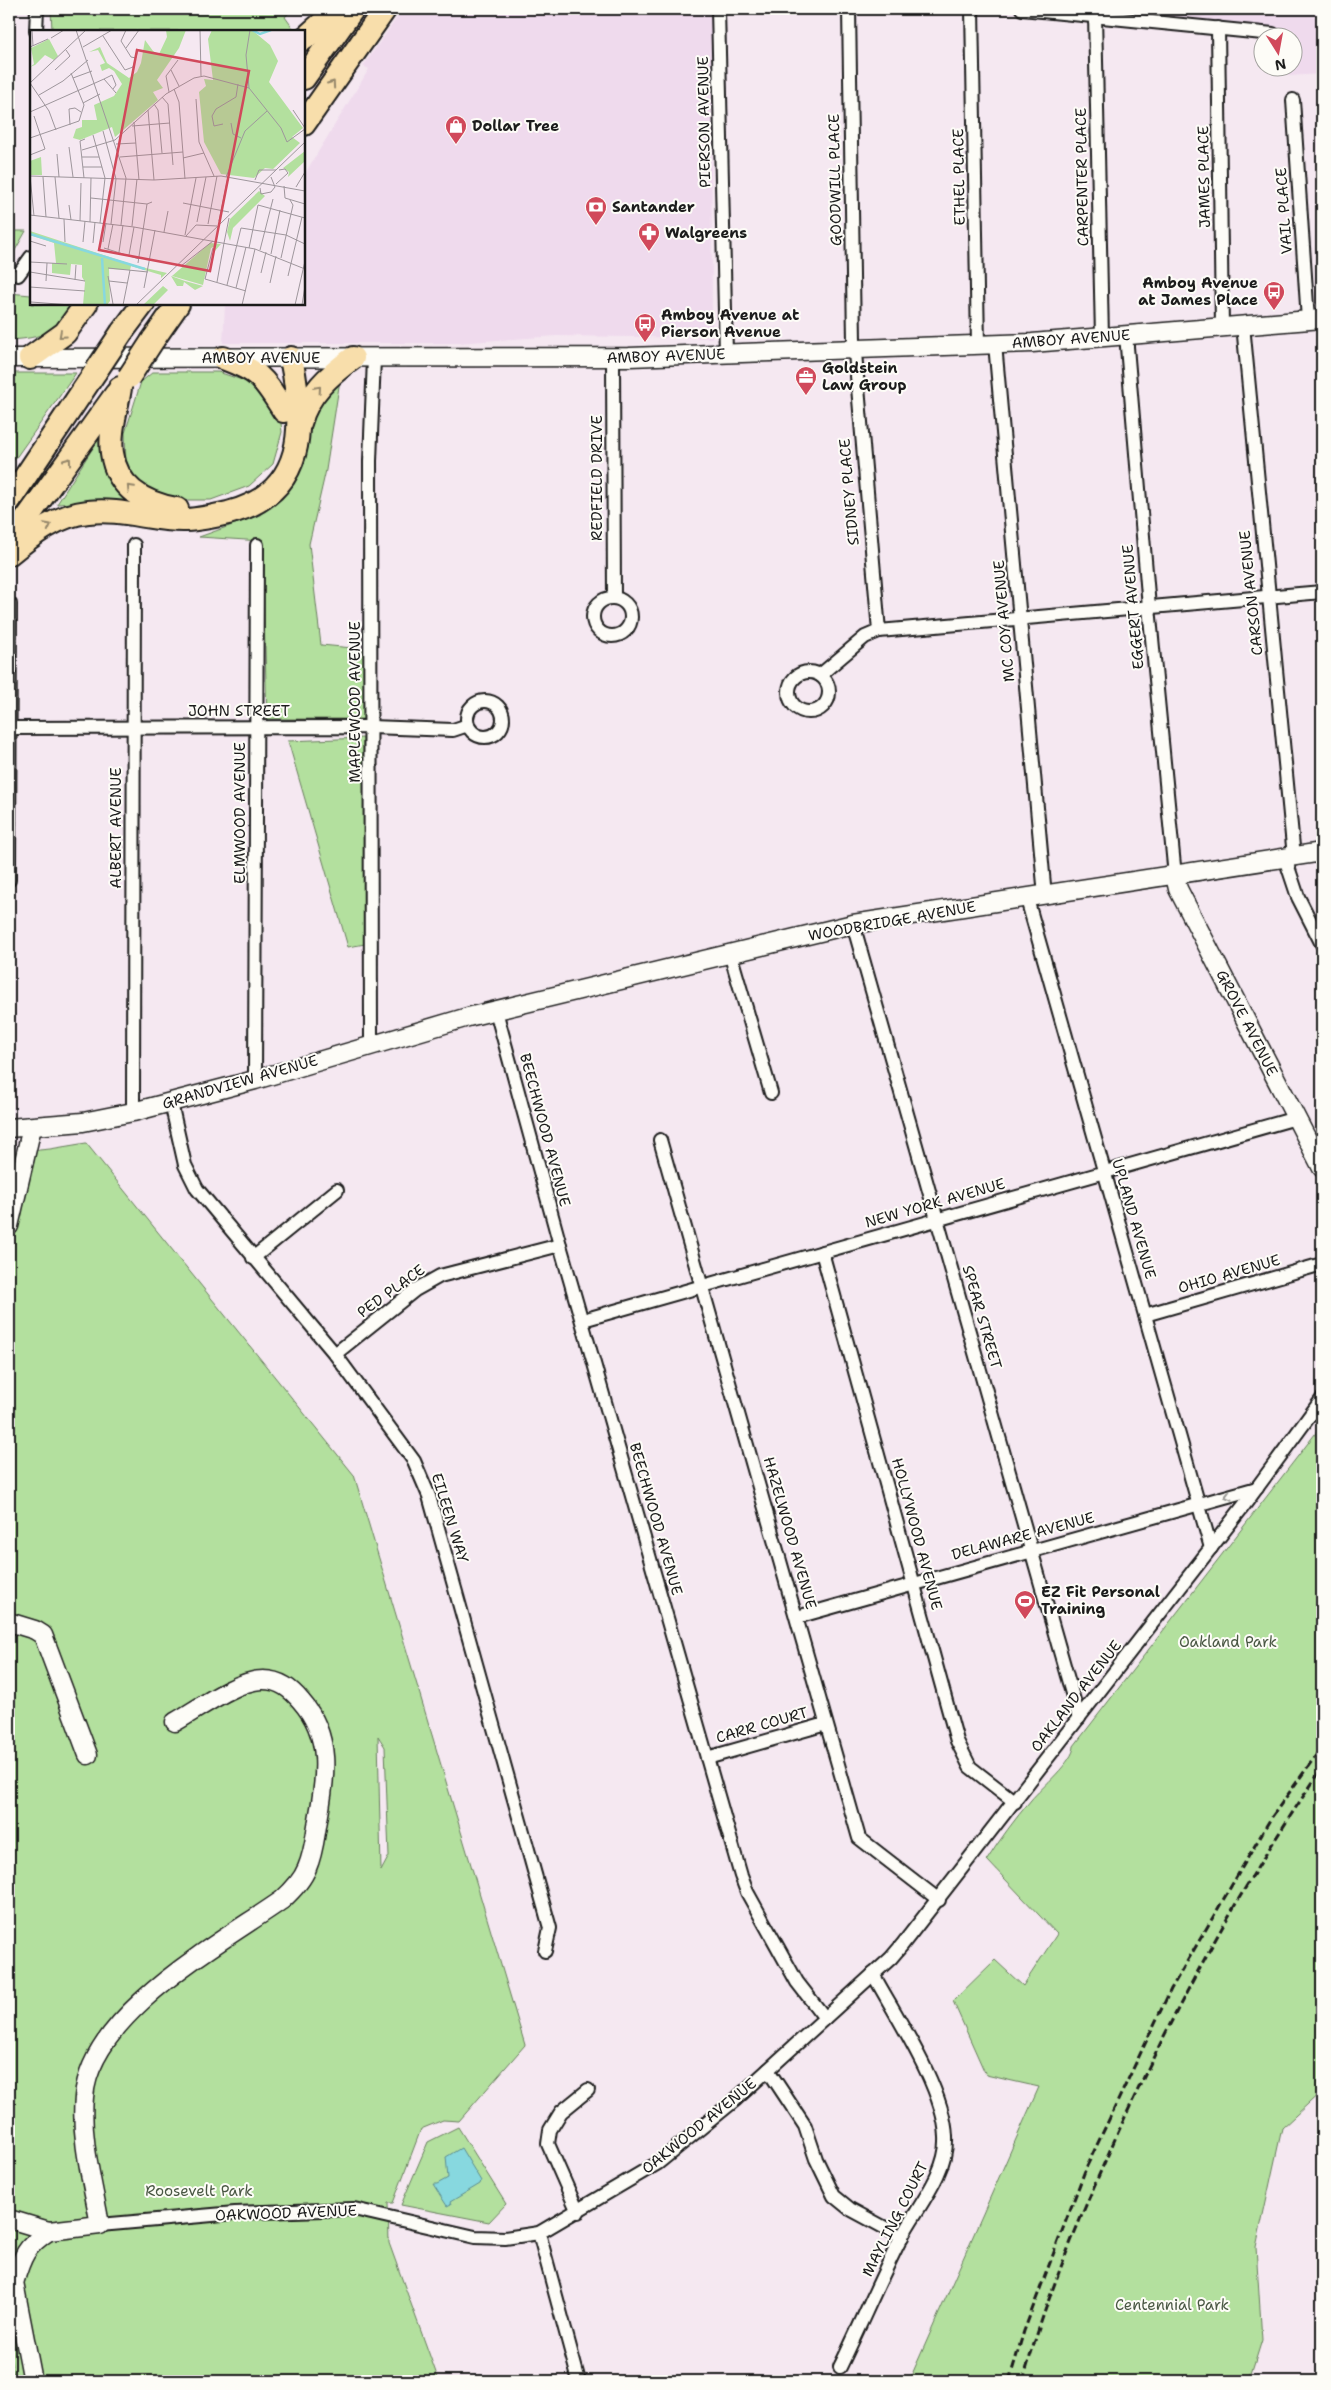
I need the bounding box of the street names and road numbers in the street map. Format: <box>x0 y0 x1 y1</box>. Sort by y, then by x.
street label: PIERSON AVENUE <box>693 56 715 188</box>
street label: CARPENTER PLACE <box>1071 108 1093 246</box>
street label: GOODWILL PLACE <box>824 114 846 246</box>
street label: JAMES PLACE <box>1193 126 1215 228</box>
street label: ETHEL PLACE <box>948 128 970 226</box>
street label: VAIL PLACE <box>1271 167 1297 255</box>
street label: AMBOY AVENUE <box>1011 325 1131 353</box>
street label: AMBOY AVENUE <box>606 344 726 368</box>
street label: AMBOY AVENUE <box>201 348 321 368</box>
street label: REDFIELD DRIVE <box>587 415 607 541</box>
street label: SIDNEY PLACE <box>834 438 864 546</box>
street label: CARSON AVENUE <box>1234 529 1268 657</box>
street label: EGGERT AVENUE <box>1118 544 1148 670</box>
street label: MC COY AVENUE <box>989 559 1019 683</box>
street label: MAPLEWOOD AVENUE <box>345 621 365 783</box>
street label: JOHN STREET <box>188 701 290 721</box>
street label: ELMWOOD AVENUE <box>230 742 250 884</box>
street label: ALBERT AVENUE <box>106 767 126 889</box>
street label: WOODBRIDGE AVENUE <box>807 896 977 946</box>
street label: GROVE AVENUE <box>1212 966 1282 1080</box>
street label: GRANDVIEW AVENUE <box>160 1050 320 1114</box>
street label: BEECHWOOD AVENUE <box>515 1051 575 1209</box>
street label: UPLAND AVENUE <box>1107 1156 1161 1282</box>
street label: NEW YORK AVENUE <box>863 1173 1007 1233</box>
street label: OHIO AVENUE <box>1176 1250 1282 1298</box>
street label: PED PLACE <box>353 1260 429 1322</box>
street label: SPEAR STREET <box>958 1263 1006 1371</box>
street label: BEECHWOOD AVENUE <box>625 1440 687 1598</box>
street label: HAZELWOOD AVENUE <box>759 1454 821 1612</box>
street label: HOLLYWOOD AVENUE <box>887 1456 947 1612</box>
street label: EILEEN WAY <box>427 1471 473 1565</box>
street label: DELAWARE AVENUE <box>949 1507 1097 1565</box>
street label: OAKLAND AVENUE <box>1026 1636 1126 1756</box>
street label: CARR COURT <box>714 1702 810 1748</box>
street label: OAKWOOD AVENUE <box>638 2074 760 2178</box>
street label: MAYLING COURT <box>857 2158 933 2280</box>
street label: OAKWOOD AVENUE <box>215 2201 357 2225</box>

